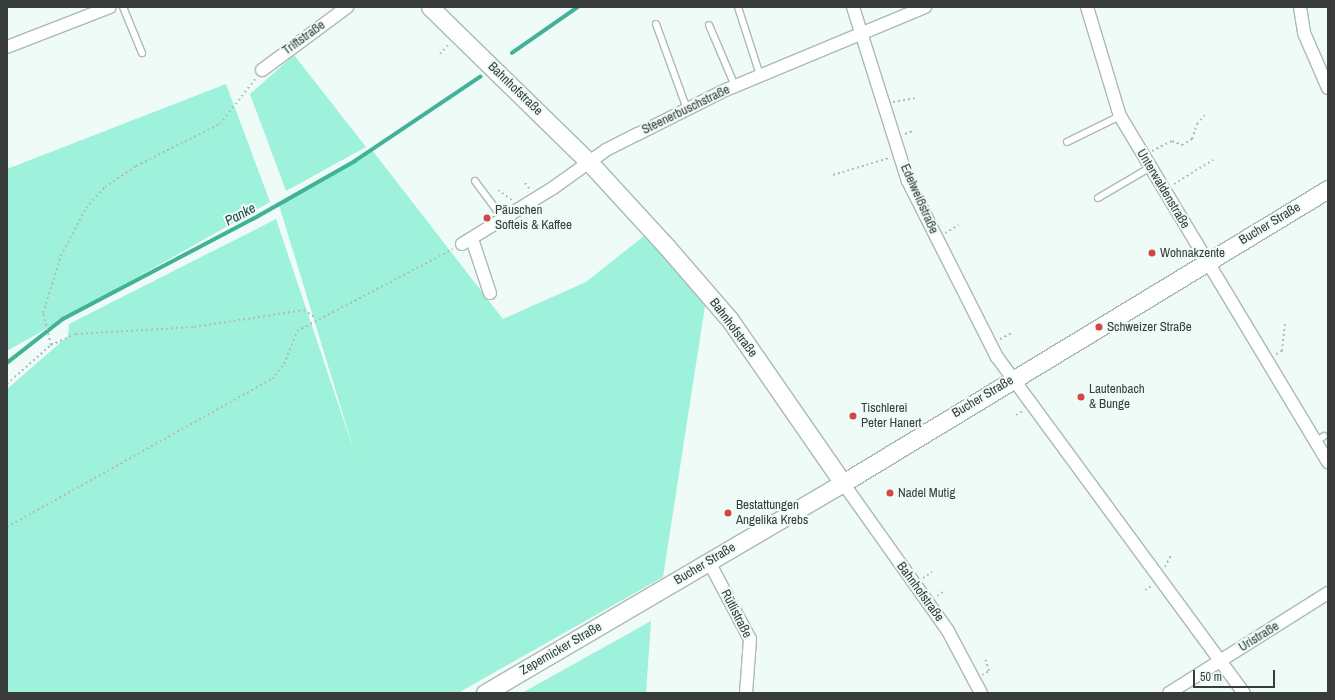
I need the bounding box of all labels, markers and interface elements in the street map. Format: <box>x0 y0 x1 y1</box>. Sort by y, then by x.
street label: Triftstraße <box>280 17 328 59</box>
street label: Bahnhofstraße <box>484 59 546 119</box>
street label: Steenerbuschstraße <box>639 82 733 138</box>
street label: Unterwaldenstraße <box>1133 146 1193 232</box>
street label: Edelweißstraße <box>897 162 941 236</box>
water label: Panke <box>222 199 258 229</box>
street label: Bucher Straße <box>1237 200 1303 248</box>
place label: Päuschen Softeis & Kaffee <box>495 203 572 234</box>
marker: Päuschen Softeis & Kaffee <box>482 213 492 223</box>
place label: Wohnakzente <box>1160 245 1225 261</box>
marker: Wohnakzente <box>1147 248 1157 258</box>
street label: Bahnhofstraße <box>706 295 760 361</box>
place label: Schweizer Straße <box>1107 319 1192 335</box>
marker: Schweizer Straße <box>1094 322 1104 332</box>
street label: Bucher Straße <box>950 373 1016 421</box>
place label: Lautenbach & Bunge <box>1089 382 1145 413</box>
marker: Lautenbach & Bunge <box>1076 392 1086 402</box>
place label: Tischlerei Peter Hanert <box>861 401 921 432</box>
marker: Tischlerei Peter Hanert <box>848 411 858 421</box>
place label: Nadel Mutig <box>898 485 955 501</box>
marker: Nadel Mutig <box>885 488 895 498</box>
place label: Bestattungen Angelika Krebs <box>736 498 808 529</box>
marker: Bestattungen Angelika Krebs <box>723 508 733 518</box>
street label: Bucher Straße <box>672 540 738 588</box>
street label: Bahnhofstraße <box>893 559 947 625</box>
street label: Rütlistraße <box>717 587 755 641</box>
street label: Zepernicker Straße <box>517 619 605 679</box>
street label: Uristraße <box>1236 619 1282 655</box>
scale bar <box>1195 662 1277 688</box>
text: 50 m <box>1200 669 1222 685</box>

